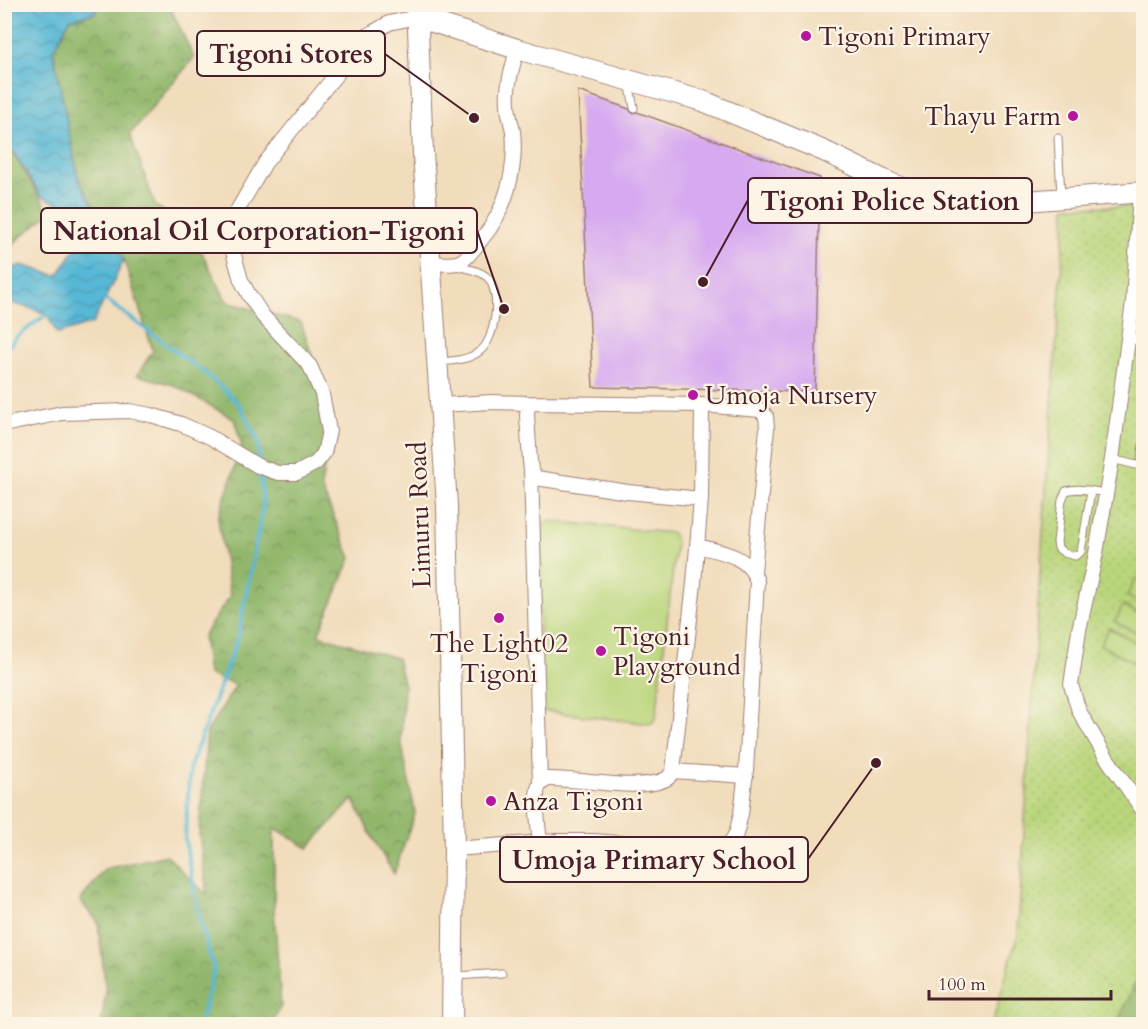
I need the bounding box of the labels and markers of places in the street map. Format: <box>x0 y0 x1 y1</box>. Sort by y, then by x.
place label: Tigoni Primary <box>818 19 991 54</box>
marker: Tigoni Primary <box>799 29 813 43</box>
callout: Tigoni Stores <box>197 31 385 76</box>
place label: Thayu Farm <box>924 99 1061 134</box>
marker: Thayu Farm <box>1066 109 1080 123</box>
callout: Tigoni Police Station <box>748 178 1032 223</box>
callout: National Oil Corporation-Tigoni <box>41 208 477 253</box>
place label: Umoja Nursery <box>705 378 878 413</box>
marker: Umoja Nursery <box>686 388 700 402</box>
marker: The Light02 Tigoni <box>492 611 506 625</box>
place label: Tigoni Playground <box>613 619 741 684</box>
place label: The Light02 Tigoni <box>430 626 568 691</box>
marker: Tigoni Playground <box>594 644 608 658</box>
place label: Anza Tigoni <box>503 784 643 819</box>
marker: Anza Tigoni <box>484 794 498 808</box>
callout: Umoja Primary School <box>500 837 808 882</box>

